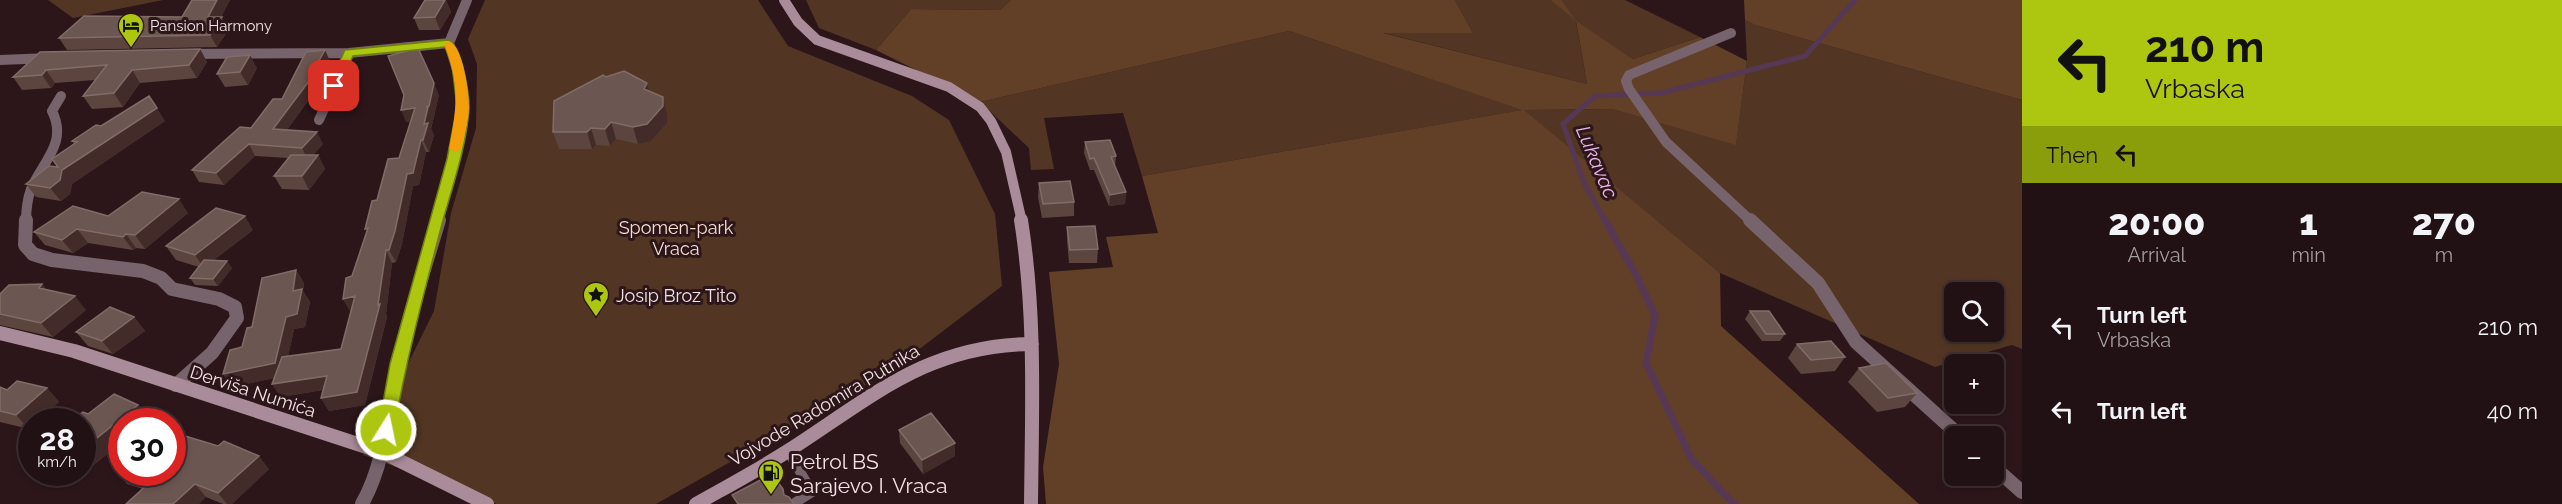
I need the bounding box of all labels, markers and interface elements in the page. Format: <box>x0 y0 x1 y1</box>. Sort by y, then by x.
hotel icon: Pansion Harmony <box>116 11 146 49</box>
place label: Pansion Harmony <box>150 17 272 35</box>
text: 210 m <box>2145 23 2264 72</box>
icon: left <box>2046 24 2124 102</box>
pin <box>308 60 359 111</box>
icon: arrive <box>317 69 350 102</box>
text: Vrbaska <box>2145 73 2245 104</box>
water label: Lukavac <box>1571 122 1623 203</box>
icon: left <box>2110 138 2143 171</box>
text: Then <box>2046 142 2098 168</box>
text: 20:00 <box>2108 201 2205 243</box>
text: 1 <box>2299 201 2318 243</box>
text: 270 <box>2412 201 2476 243</box>
park label: Spomen-park Vraca <box>619 217 734 259</box>
text: Arrival <box>2127 243 2186 267</box>
text: min <box>2291 243 2326 267</box>
text: m <box>2435 243 2453 267</box>
place icon: Josip Broz Tito <box>581 280 611 318</box>
map controls <box>1944 282 2004 486</box>
button: search <box>1944 282 2004 342</box>
place label: Josip Broz Tito <box>616 285 737 306</box>
text: Turn left <box>2097 302 2187 328</box>
icon: left <box>2046 311 2079 344</box>
text: 210 m <box>2478 314 2538 340</box>
text: Vrbaska <box>2097 328 2171 352</box>
street label: Vojvode Radomira Putnika <box>725 340 923 470</box>
button: + <box>1944 354 2004 414</box>
street label: Derviša Numića <box>187 361 319 421</box>
icon: left <box>2046 395 2079 428</box>
position arrow <box>354 398 418 462</box>
text: Turn left <box>2097 398 2187 424</box>
text: 40 m <box>2487 398 2538 424</box>
speed limit sign: 30 <box>108 408 186 486</box>
text: 28 <box>39 422 75 457</box>
button: − <box>1944 426 2004 486</box>
place label: Petrol BS Sarajevo I. Vraca <box>790 449 947 498</box>
text: km/h <box>37 453 77 471</box>
fuel station icon: Petrol BS Sarajevo I. Vraca <box>756 458 786 496</box>

